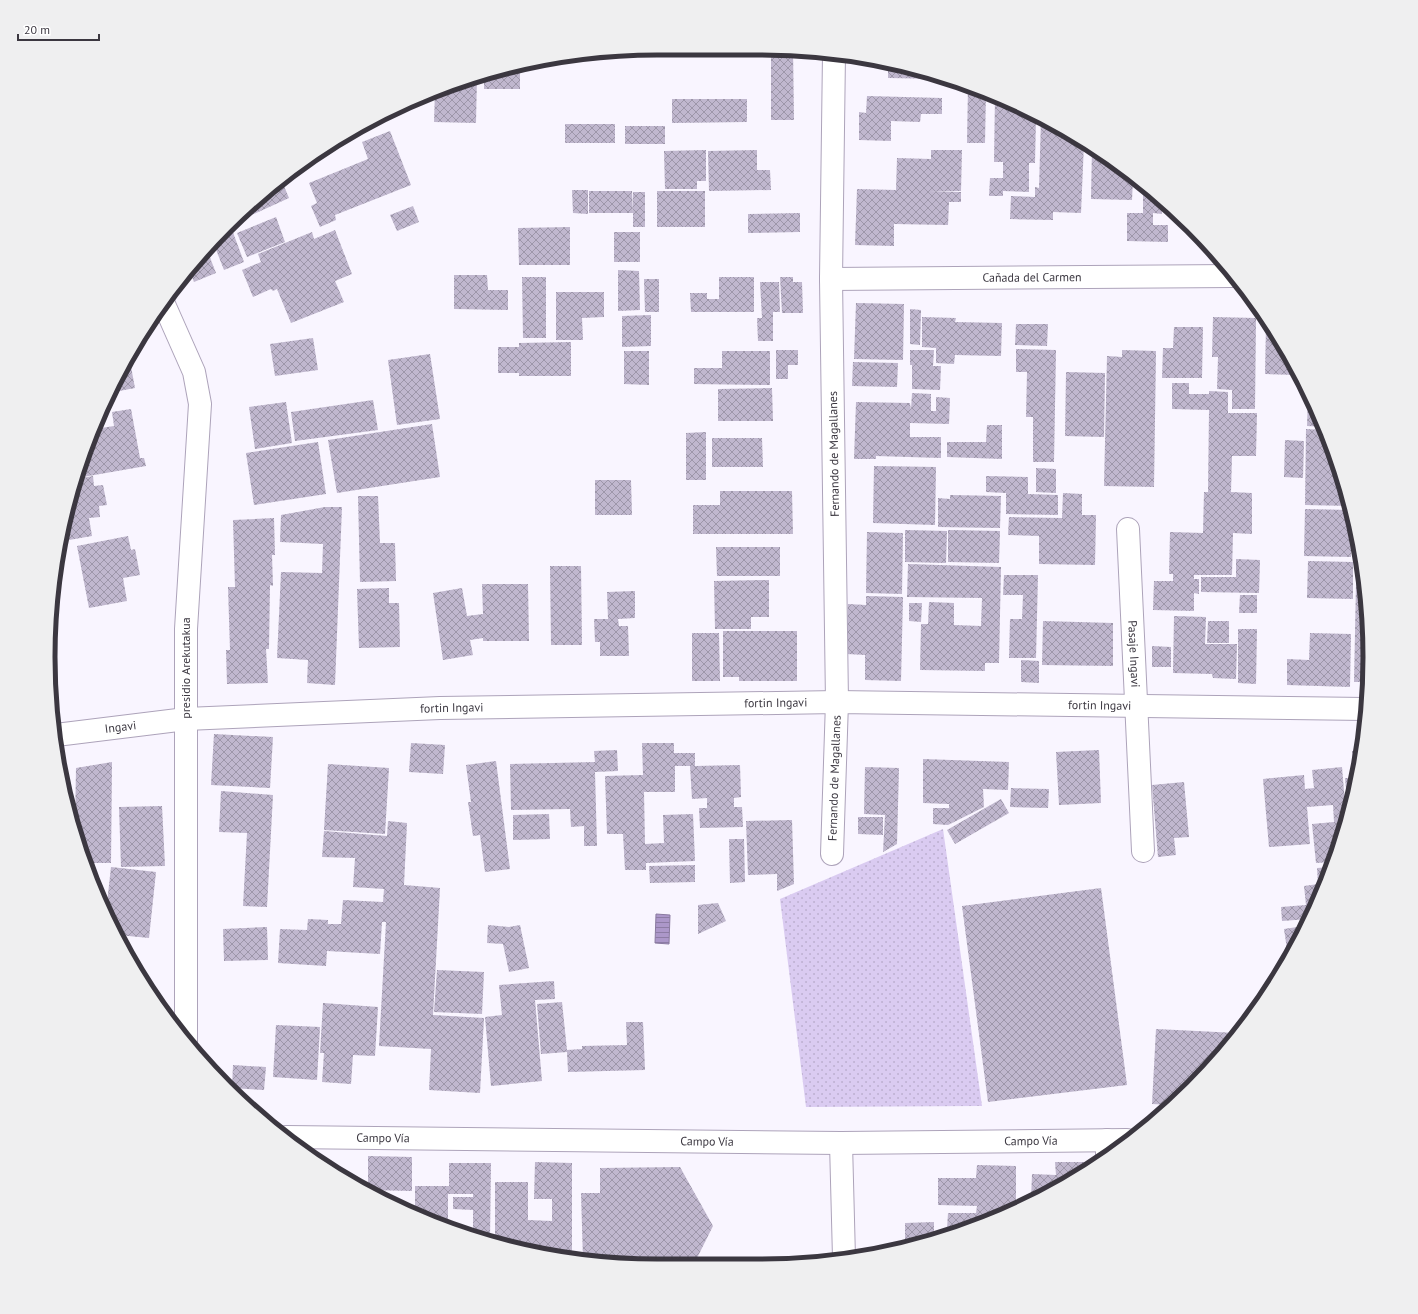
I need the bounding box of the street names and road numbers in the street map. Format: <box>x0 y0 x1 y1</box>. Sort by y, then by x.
street label: Cañada del Carmen <box>982 269 1082 285</box>
street label: Fernando de Magallanes <box>825 391 842 517</box>
street label: presidio Arekutakua <box>178 617 193 719</box>
street label: Pasaje Ingavi <box>1125 620 1143 688</box>
street label: fortin Ingavi <box>744 694 807 710</box>
street label: fortin Ingavi <box>1068 697 1131 713</box>
street label: fortin Ingavi <box>420 699 483 716</box>
street label: Fernando de Magallanes <box>824 715 844 841</box>
street label: Ingavi <box>104 717 137 736</box>
street label: Campo Vía <box>356 1130 410 1145</box>
street label: Campo Vía <box>680 1133 734 1149</box>
street label: Campo Vía <box>1004 1133 1058 1148</box>

